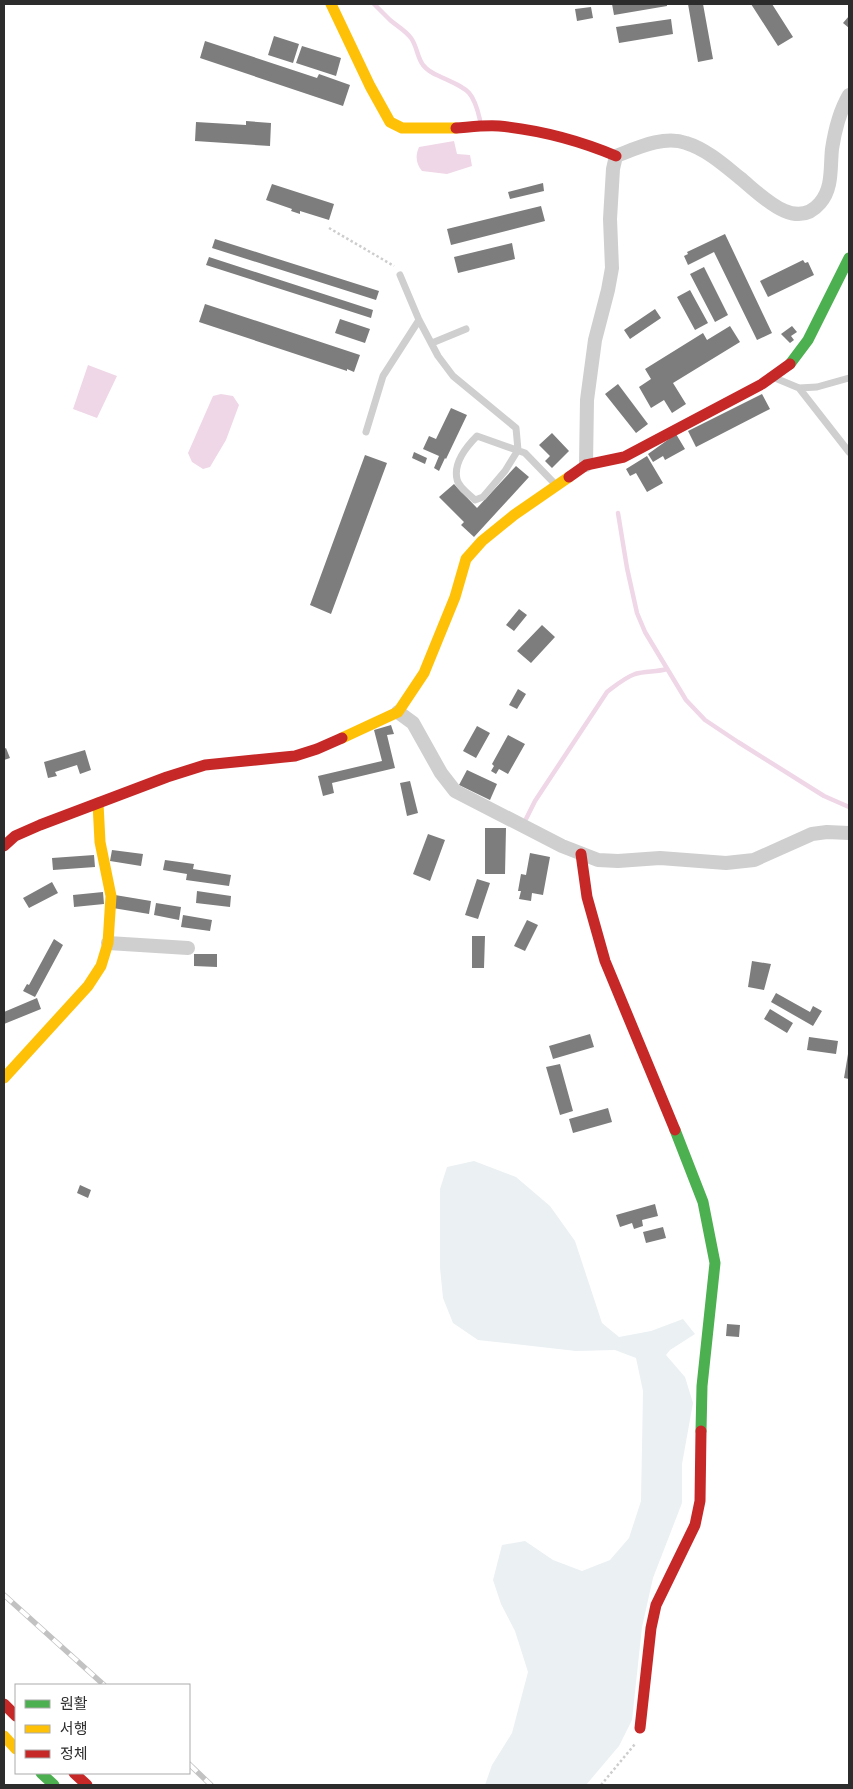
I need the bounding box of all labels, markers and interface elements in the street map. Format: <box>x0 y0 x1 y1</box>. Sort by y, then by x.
legend <box>15 1684 190 1774</box>
text: 원활 <box>60 1695 88 1713</box>
text: 서행 <box>60 1720 88 1738</box>
text: 정체 <box>60 1745 88 1763</box>

